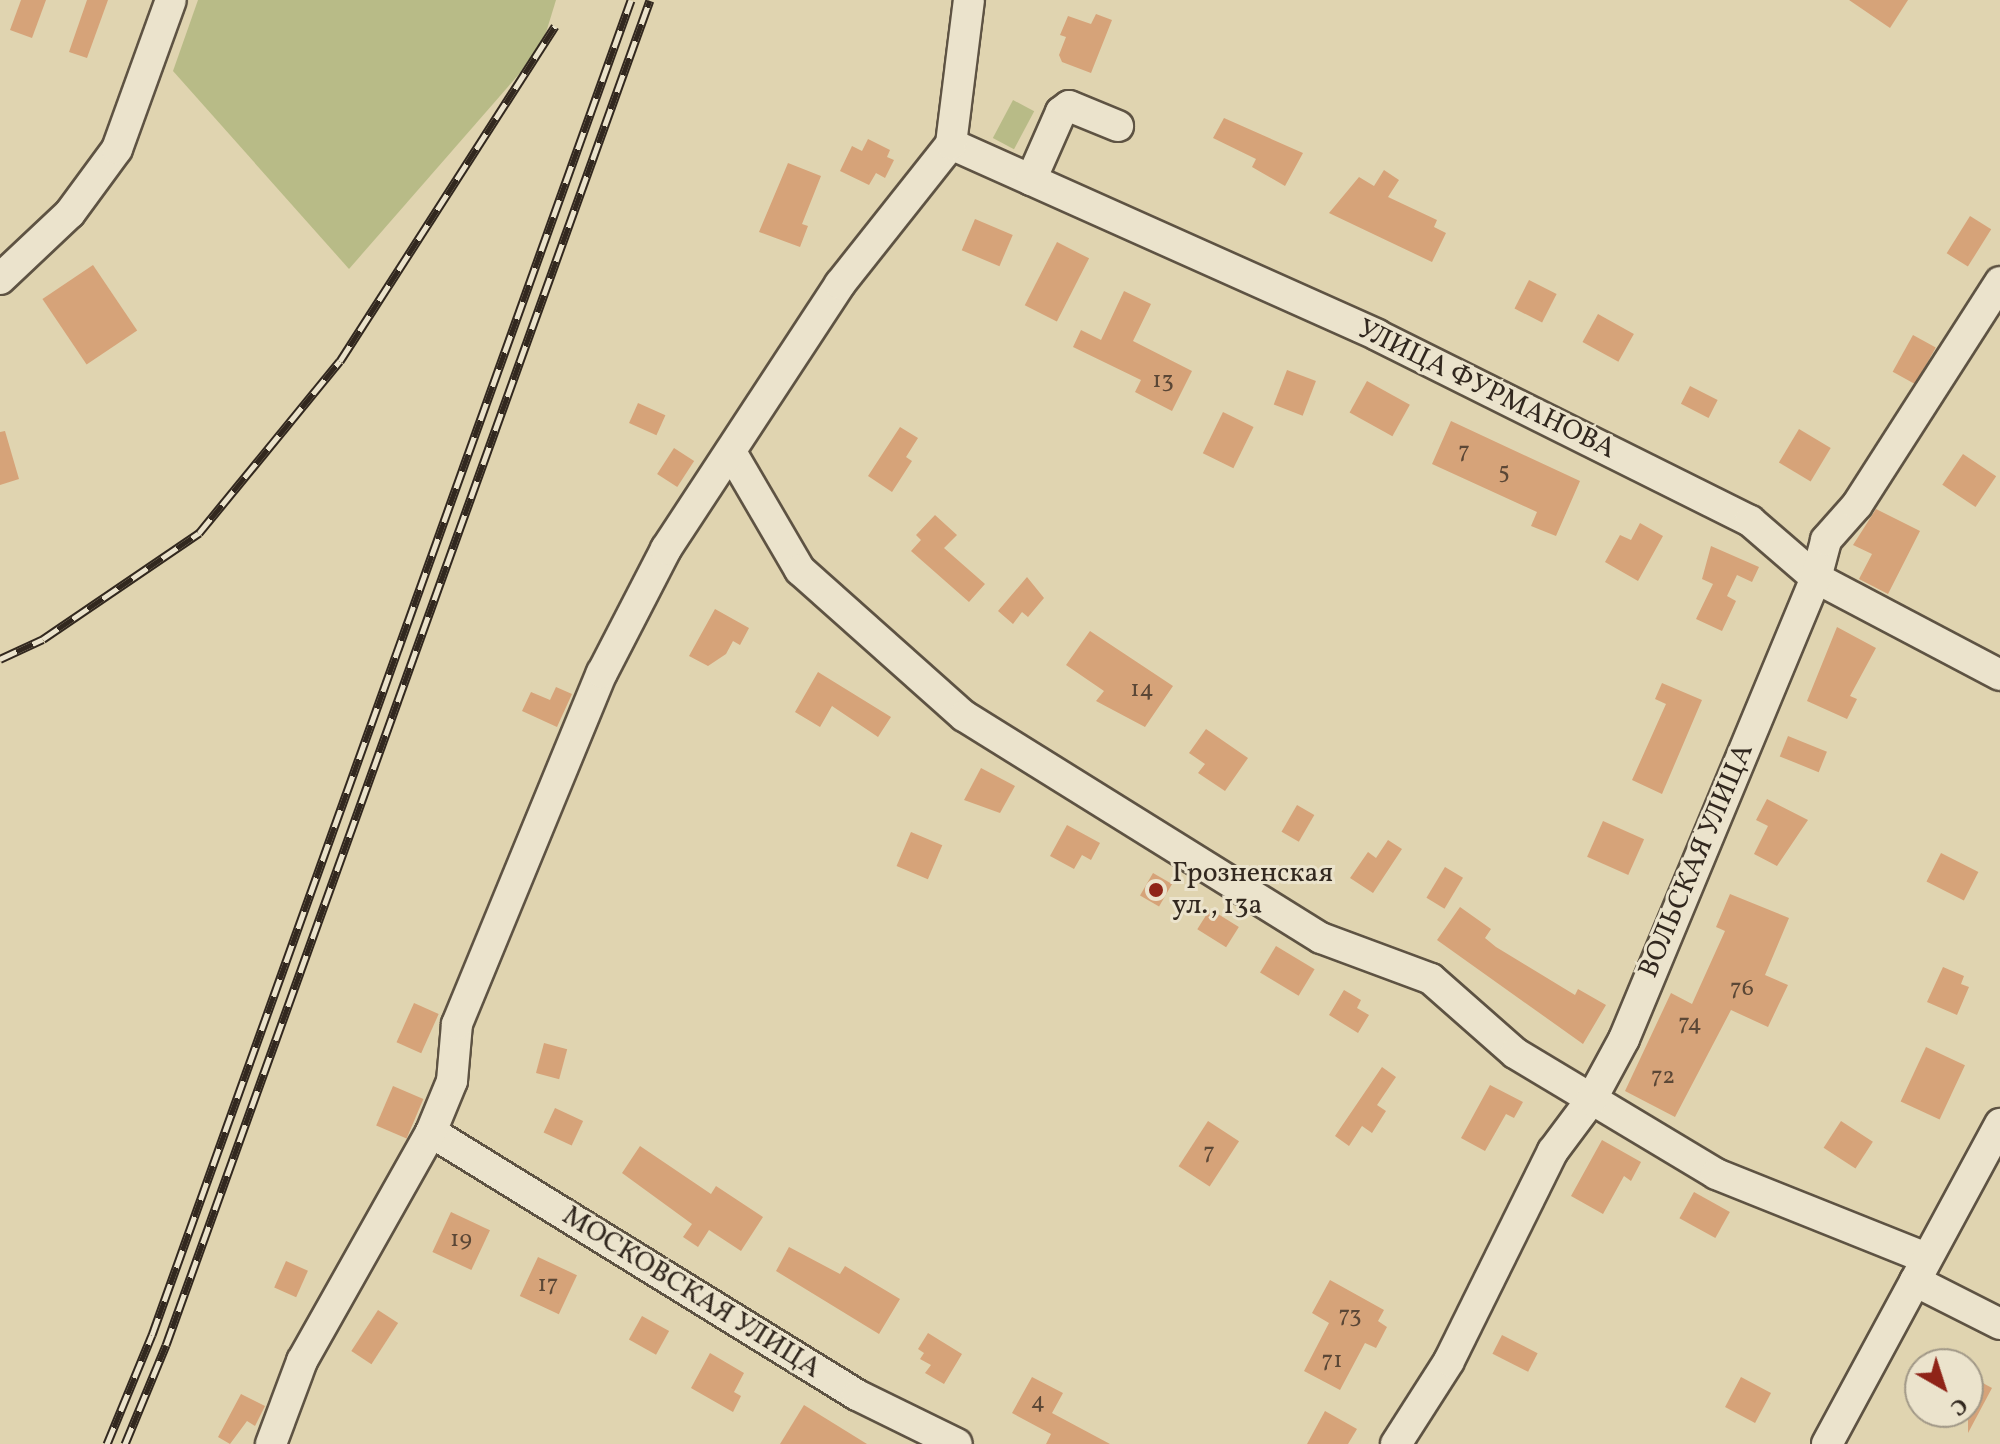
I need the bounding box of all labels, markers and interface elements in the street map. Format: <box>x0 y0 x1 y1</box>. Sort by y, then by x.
street label: УЛИЦА ФУРМАНОВА <box>1351 313 1621 467</box>
house number: 13 <box>1152 368 1174 396</box>
house number: 7 <box>1458 439 1470 467</box>
house number: 5 <box>1498 459 1510 487</box>
house number: 14 <box>1130 677 1154 705</box>
street label: ВОЛЬСКАЯ УЛИЦА <box>1633 739 1761 983</box>
place label: Грозненская ул., 13а <box>1172 857 1333 923</box>
marker: Грозненская ул., 13а <box>1147 881 1165 899</box>
house number: 76 <box>1730 976 1754 1004</box>
house number: 74 <box>1678 1011 1702 1039</box>
house number: 72 <box>1651 1064 1675 1092</box>
house number: 7 <box>1203 1140 1215 1168</box>
street label: МОСКОВСКАЯ УЛИЦА <box>556 1200 826 1386</box>
house number: 19 <box>450 1227 472 1255</box>
house number: 17 <box>538 1272 558 1300</box>
house number: 73 <box>1338 1303 1362 1331</box>
house number: 71 <box>1322 1348 1342 1376</box>
north arrow <box>1904 1348 1984 1428</box>
house number: 4 <box>1031 1389 1045 1417</box>
text: С <box>1943 1389 1973 1422</box>

